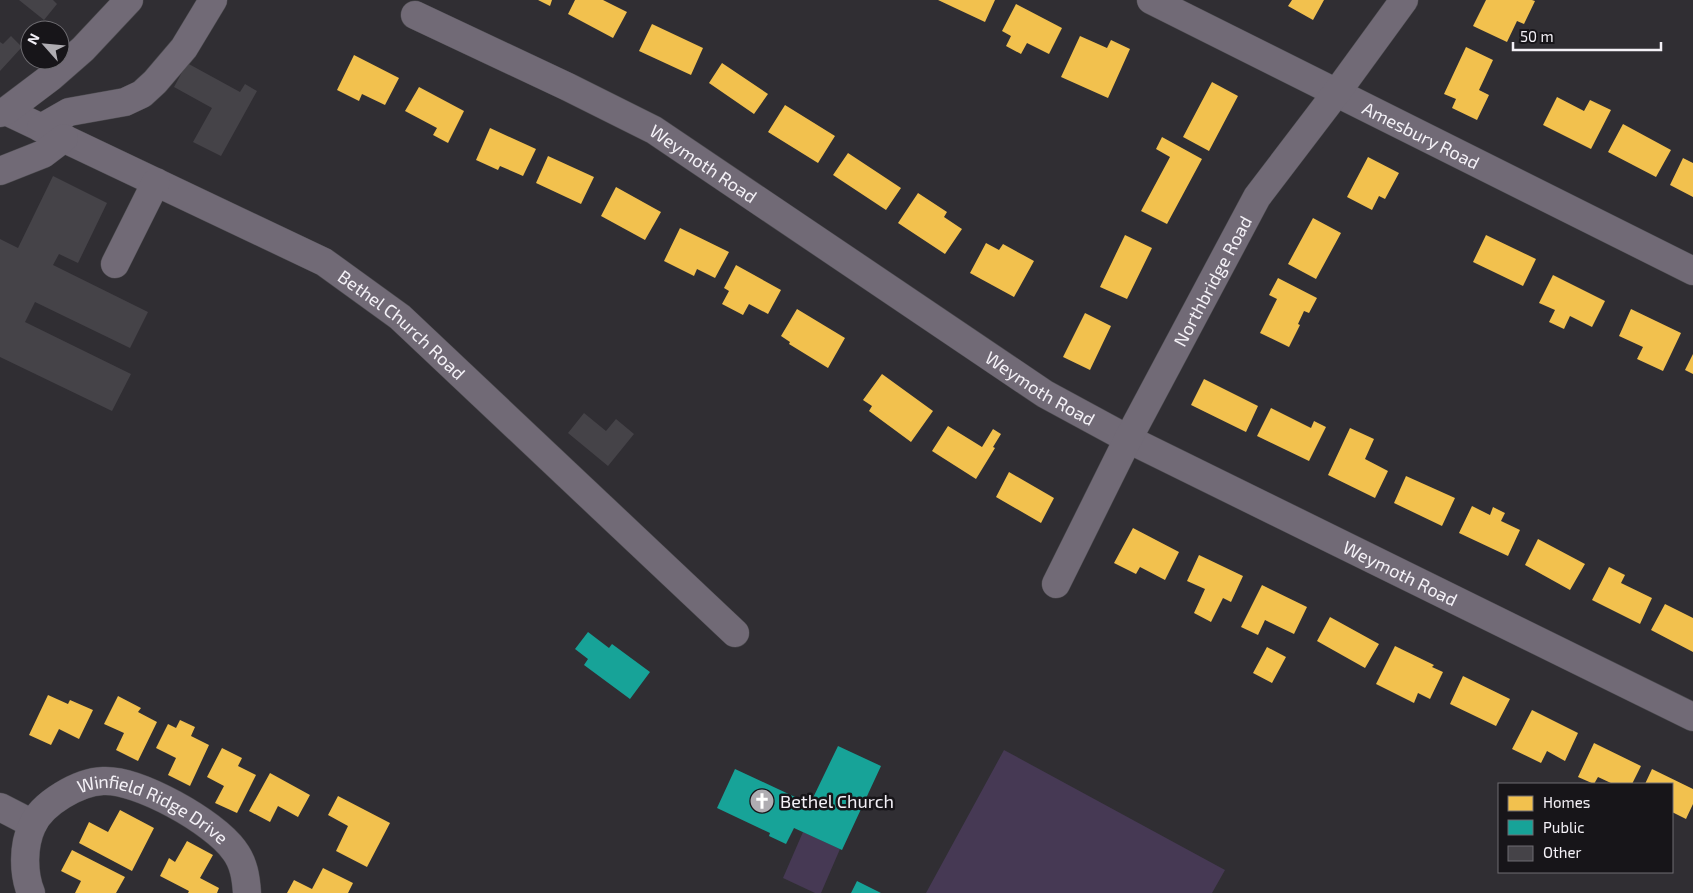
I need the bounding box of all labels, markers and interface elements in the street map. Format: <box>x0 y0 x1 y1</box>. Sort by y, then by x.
north arrow <box>20 20 70 70</box>
scale bar <box>1513 20 1660 52</box>
text: 50 m <box>1520 27 1554 45</box>
text: N <box>23 31 43 47</box>
street label: Amesbury Road <box>1359 97 1483 174</box>
street label: Weymoth Road <box>646 119 761 207</box>
street label: Northbridge Road <box>1168 212 1256 350</box>
street label: Bethel Church Road <box>334 265 470 384</box>
street label: Weymoth Road <box>981 346 1099 430</box>
street label: Weymoth Road <box>1340 536 1461 610</box>
street label: Winfield Ridge Drive <box>74 770 233 848</box>
legend <box>1498 783 1673 873</box>
church icon: Bethel Church <box>749 788 775 814</box>
place label: Bethel Church <box>780 790 894 812</box>
text: Homes <box>1543 793 1590 811</box>
text: Public <box>1543 818 1584 836</box>
text: Other <box>1543 843 1582 861</box>

